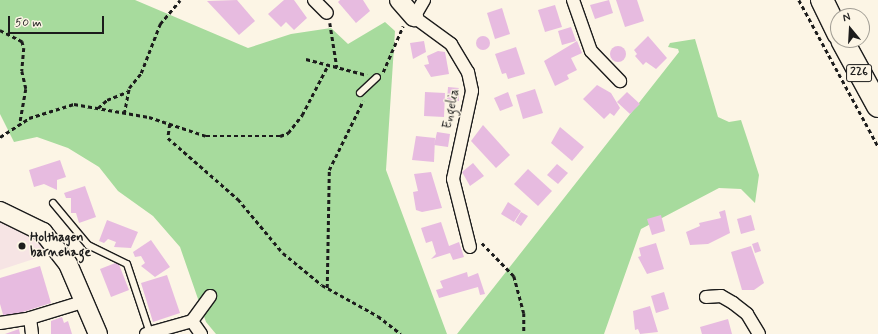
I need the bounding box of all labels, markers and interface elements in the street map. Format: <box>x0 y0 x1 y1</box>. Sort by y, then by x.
scale bar <box>10 8 106 34</box>
north arrow <box>830 8 870 48</box>
text: N <box>841 10 852 25</box>
text: 50 m <box>15 15 42 31</box>
road number: 226 <box>846 63 872 83</box>
street label: Engelia <box>440 88 464 130</box>
place label: Holthagen barnehage <box>30 231 91 262</box>
marker: Holthagen barnehage <box>17 241 27 251</box>

